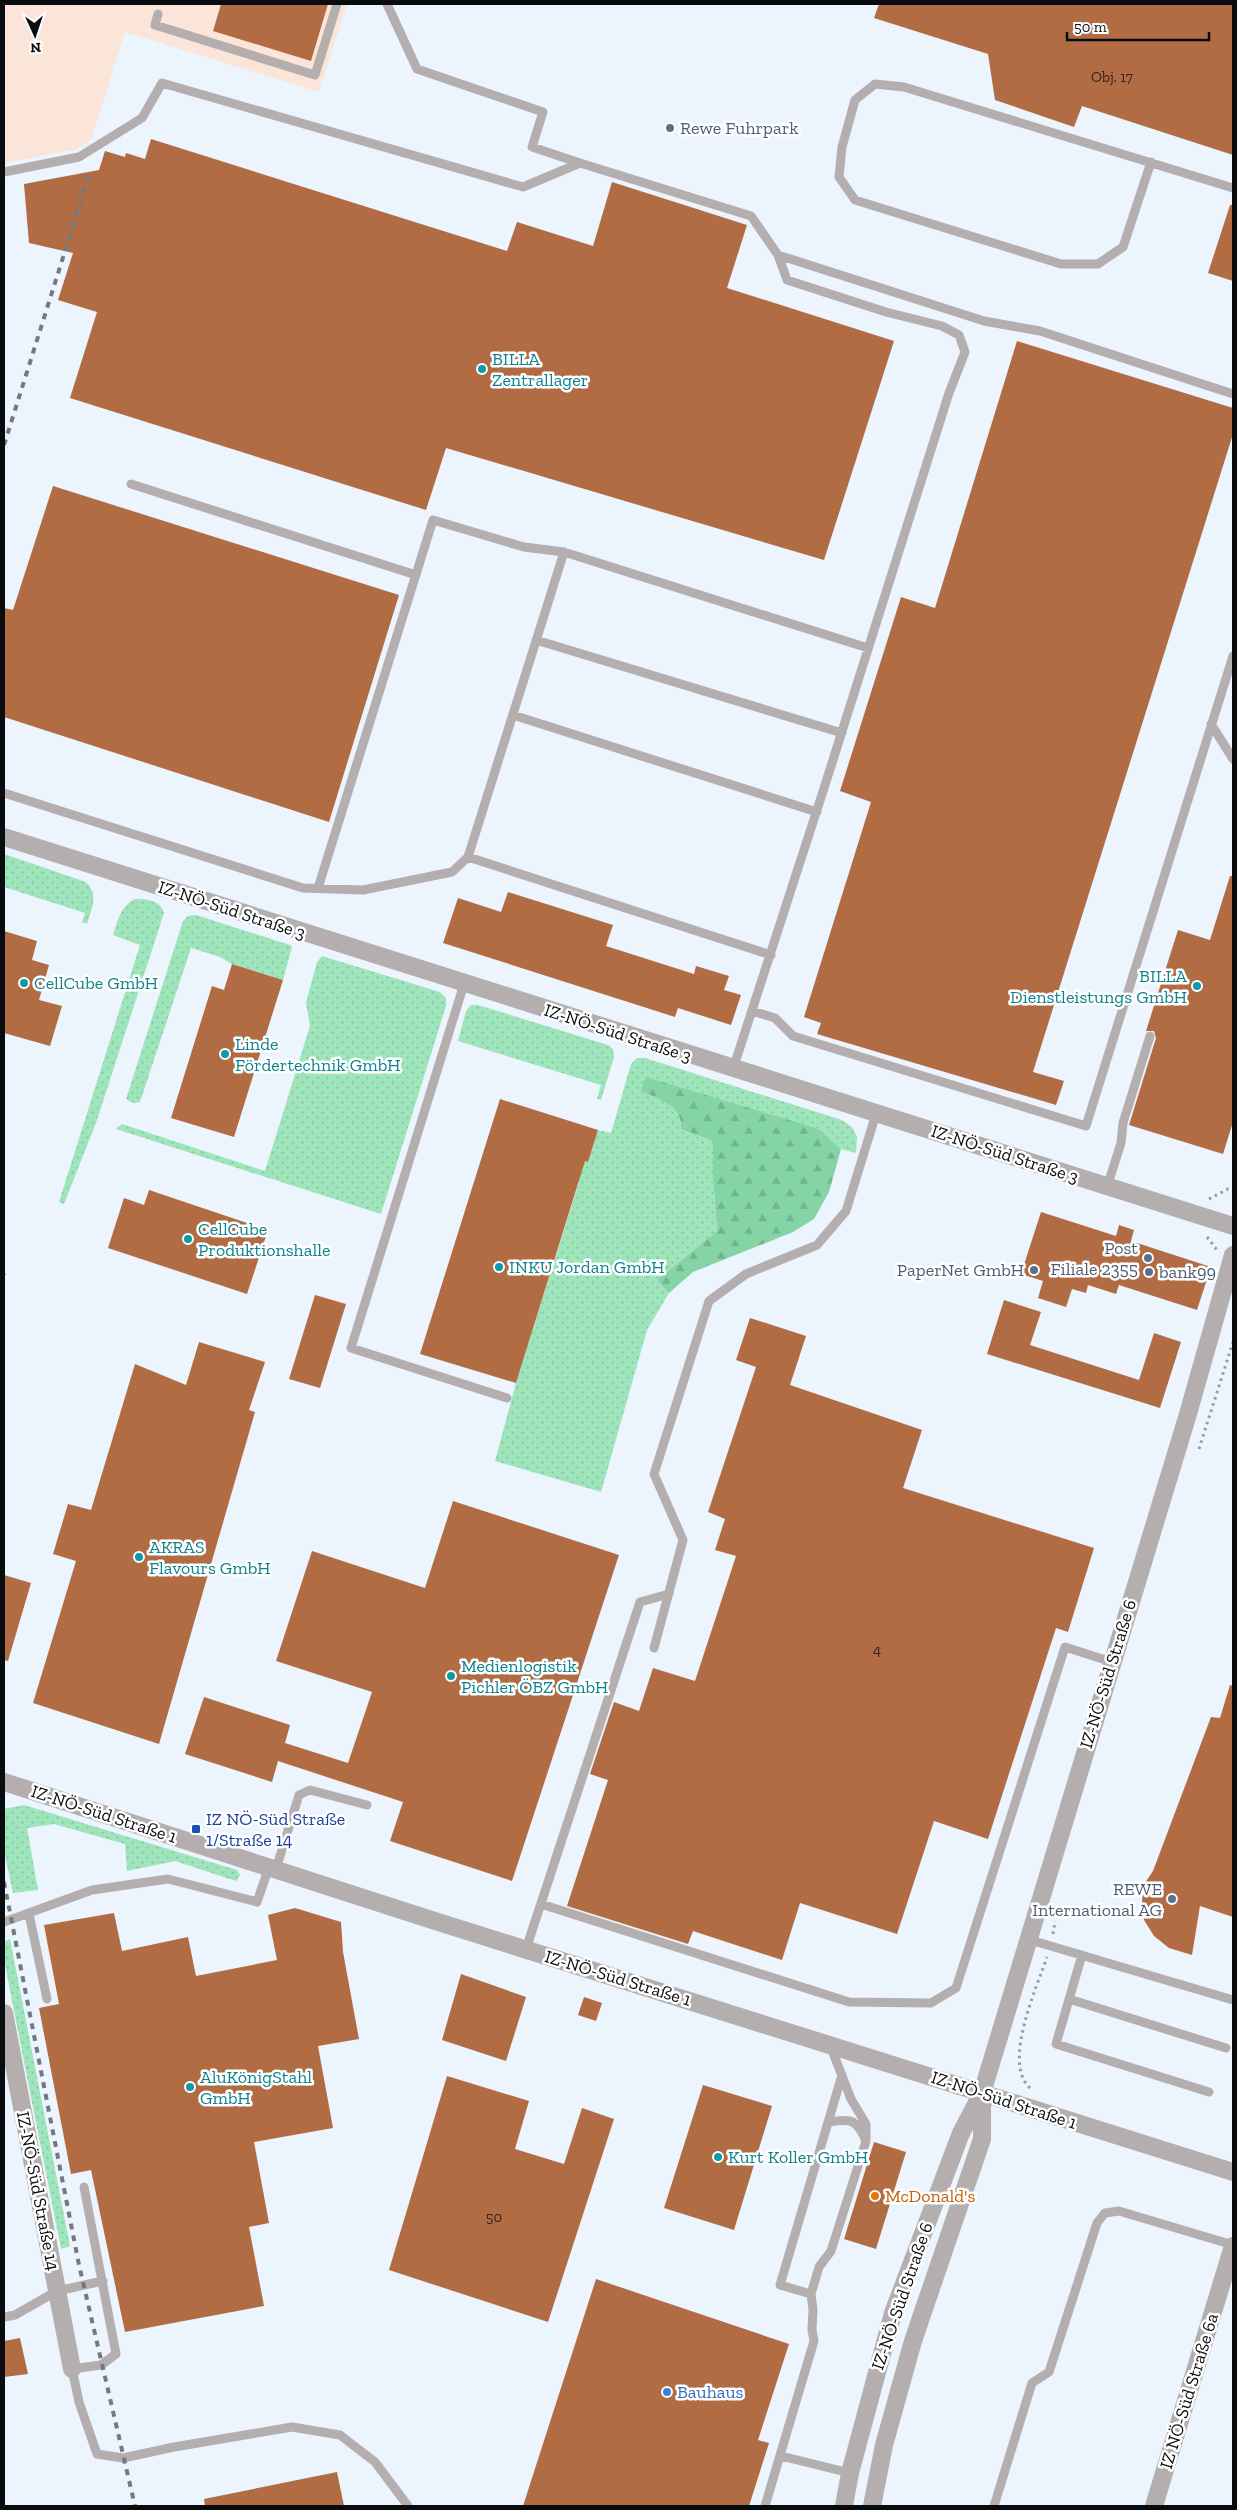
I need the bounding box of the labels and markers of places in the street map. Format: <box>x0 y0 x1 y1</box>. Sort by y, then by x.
place label: Rewe Fuhrpark <box>680 117 799 139</box>
marker: Rewe Fuhrpark <box>664 122 676 134</box>
place label: BILLA Zentrallager <box>492 348 588 391</box>
marker: BILLA Zentrallager <box>476 363 488 375</box>
place label: BILLA Dienstleistungs GmbH <box>1010 965 1187 1008</box>
place label: CellCube GmbH <box>34 972 158 994</box>
marker: CellCube GmbH <box>18 977 30 989</box>
marker: BILLA Dienstleistungs GmbH <box>1191 980 1203 992</box>
place label: Linde Fördertechnik GmbH <box>235 1033 401 1076</box>
marker: Linde Fördertechnik GmbH <box>219 1048 231 1060</box>
place label: CellCube Produktionshalle <box>198 1218 330 1261</box>
marker: CellCube Produktionshalle <box>182 1233 194 1245</box>
place label: Post Filiale 2355 <box>1051 1237 1138 1280</box>
marker: Post Filiale 2355 <box>1142 1252 1154 1264</box>
place label: INKU Jordan GmbH <box>509 1256 665 1278</box>
place label: PaperNet GmbH <box>897 1259 1024 1281</box>
marker: INKU Jordan GmbH <box>493 1261 505 1273</box>
place label: bank99 <box>1158 1261 1216 1283</box>
marker: PaperNet GmbH <box>1028 1264 1040 1276</box>
marker: bank99 <box>1143 1266 1155 1278</box>
place label: AKRAS Flavours GmbH <box>149 1536 271 1579</box>
marker: AKRAS Flavours GmbH <box>133 1551 145 1563</box>
place label: Medienlogistik Pichler ÖBZ GmbH <box>461 1655 608 1698</box>
marker: Medienlogistik Pichler ÖBZ GmbH <box>445 1670 457 1682</box>
place label: IZ NÖ-Süd Straße 1/Straße 14 <box>206 1808 345 1851</box>
marker: IZ NÖ-Süd Straße 1/Straße 14 <box>190 1823 202 1835</box>
place label: REWE International AG <box>1032 1878 1162 1921</box>
marker: REWE International AG <box>1166 1893 1178 1905</box>
place label: AluKönigStahl GmbH <box>200 2066 312 2109</box>
marker: AluKönigStahl GmbH <box>184 2081 196 2093</box>
place label: Kurt Koller GmbH <box>728 2146 868 2168</box>
marker: Kurt Koller GmbH <box>712 2151 724 2163</box>
place label: McDonald's <box>885 2185 975 2207</box>
marker: McDonald's <box>869 2190 881 2202</box>
place label: Bauhaus <box>677 2381 744 2403</box>
marker: Bauhaus <box>661 2386 673 2398</box>

